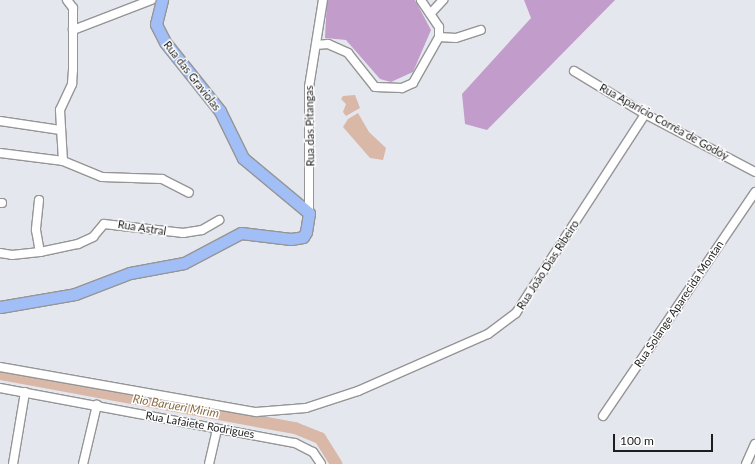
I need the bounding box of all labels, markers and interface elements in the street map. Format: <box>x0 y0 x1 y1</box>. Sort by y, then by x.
street label: Rua das Graviolas <box>161 38 223 114</box>
street label: Rua Aparício Corrêa de Godóy <box>597 81 731 163</box>
street label: Rua das Pitangas <box>303 85 317 167</box>
street label: Rua Astral <box>117 218 167 238</box>
street label: Rua João Dias Ribeiro <box>514 218 582 312</box>
street label: Rua Solange Aparecida Montan <box>631 238 727 370</box>
water label: Rio Barueri Mirim <box>132 391 220 421</box>
street label: Rua Lafaiete Rodrigues <box>145 409 255 441</box>
scale bar <box>615 426 715 452</box>
text: 100 m <box>620 433 654 448</box>

